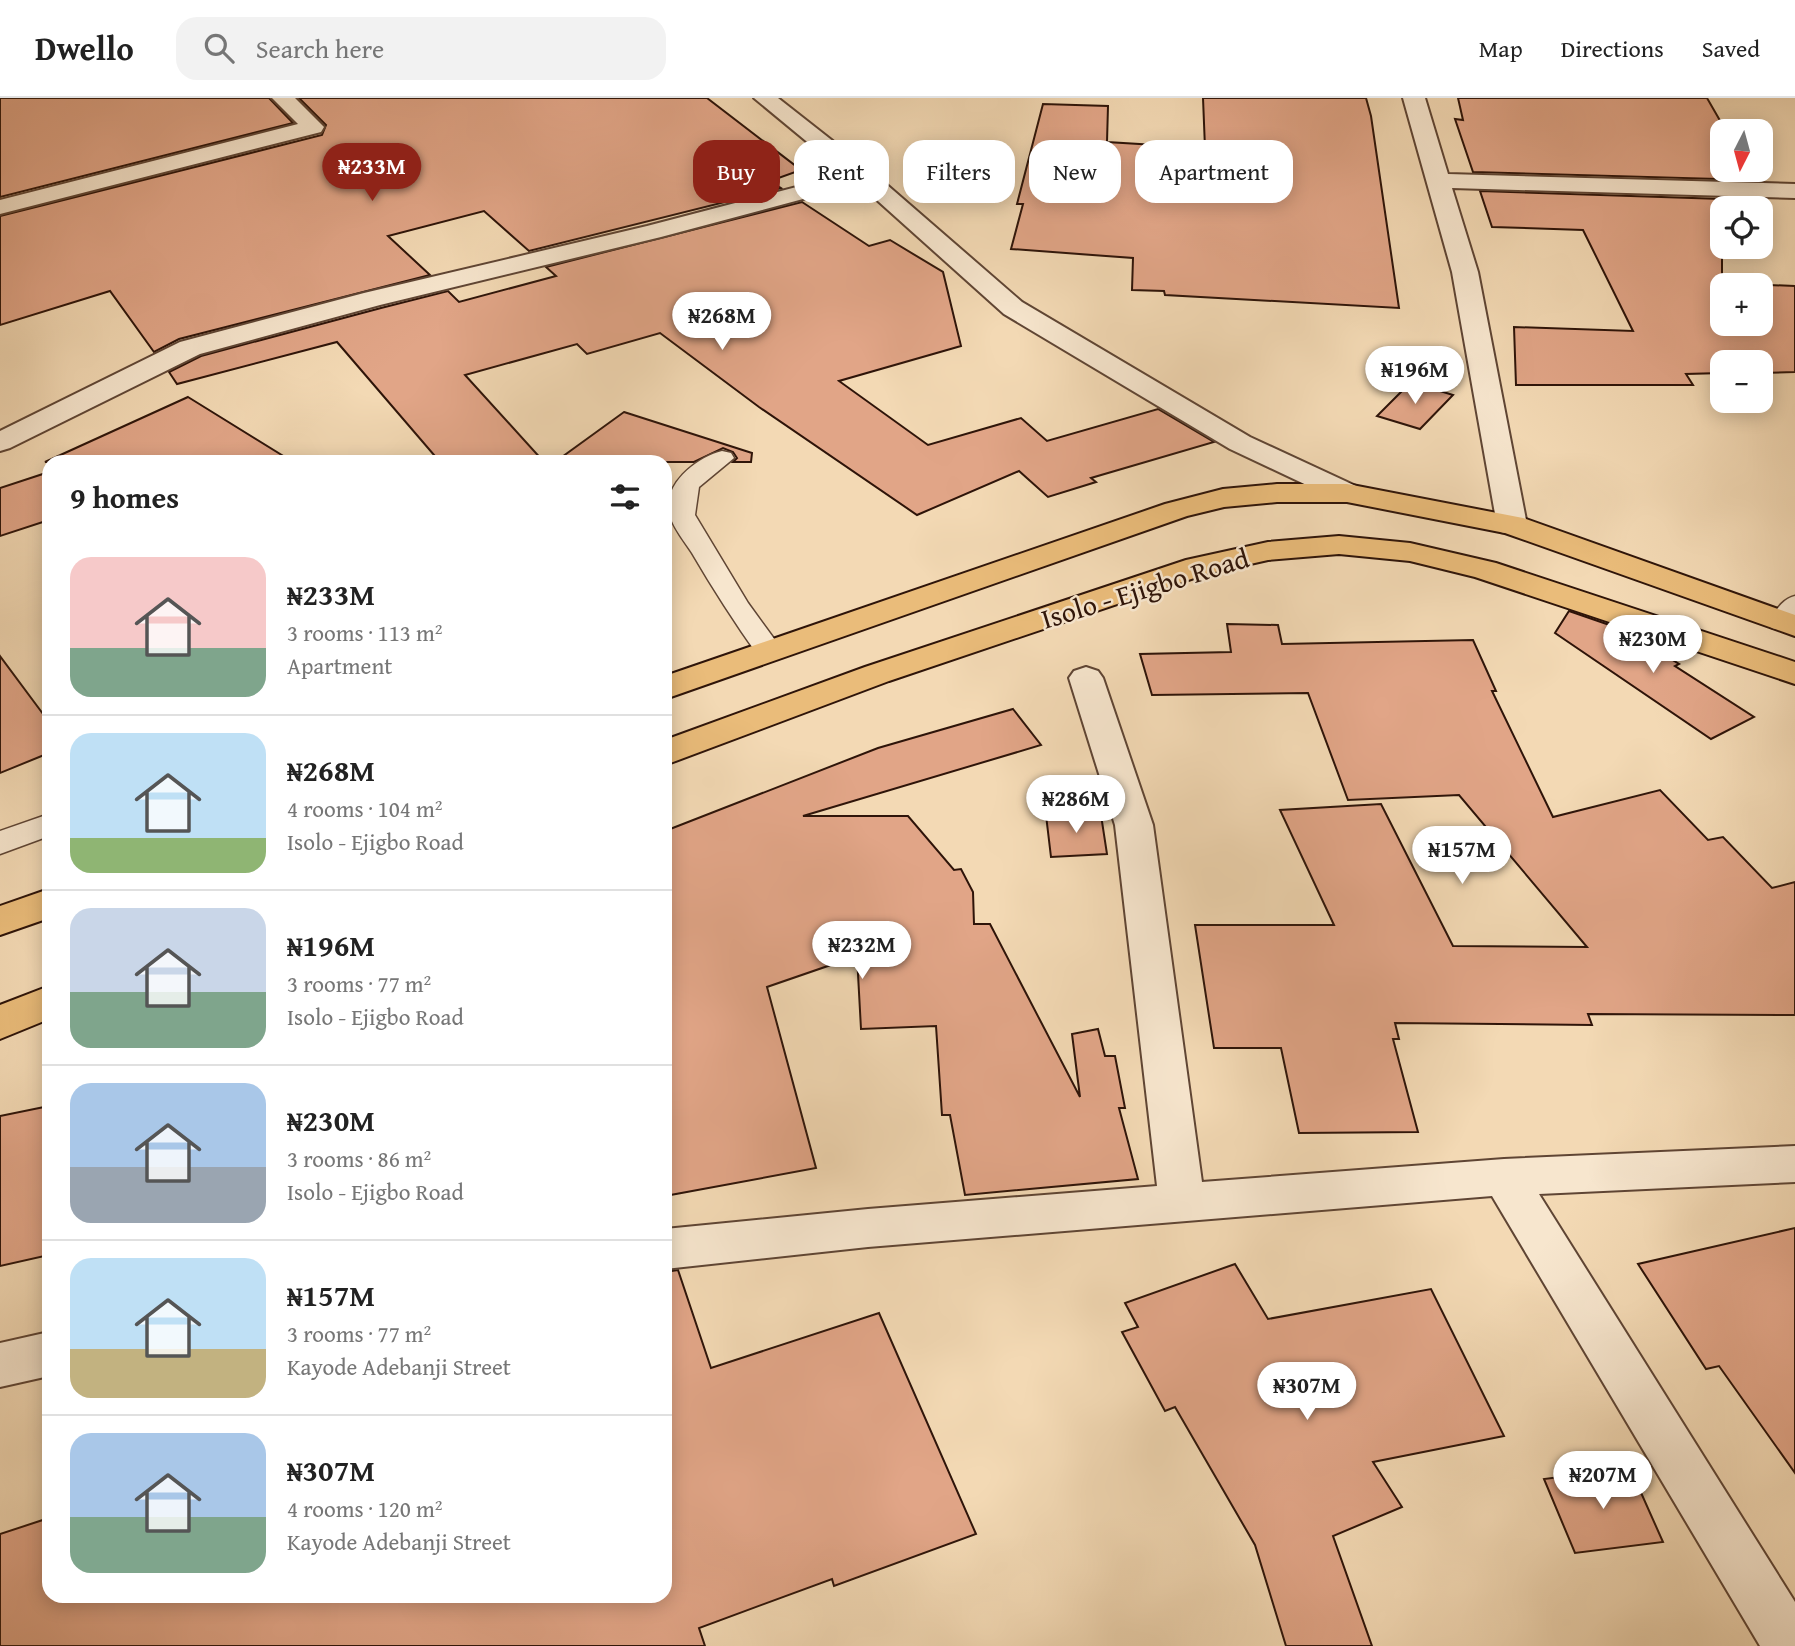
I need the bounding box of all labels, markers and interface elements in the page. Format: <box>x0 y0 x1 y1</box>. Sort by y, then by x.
search box <box>176 17 666 80</box>
text: Dwello <box>35 24 134 72</box>
icon: search <box>200 29 238 67</box>
text: Search here <box>256 29 384 68</box>
text: Map <box>1479 31 1523 66</box>
text: Directions <box>1561 31 1664 66</box>
text: Saved <box>1702 31 1760 66</box>
north arrow <box>1710 119 1773 182</box>
map controls <box>1710 119 1773 413</box>
chip: Buy <box>693 140 780 203</box>
chip: Rent <box>794 140 889 203</box>
chip: Filters <box>903 140 1015 203</box>
chip: New <box>1029 140 1121 203</box>
chip: Apartment <box>1135 140 1293 203</box>
pin: ₦233M <box>323 144 421 203</box>
text: ₦233M <box>338 149 406 182</box>
button: locate <box>1710 196 1773 259</box>
button: + <box>1710 273 1773 336</box>
pin: ₦268M <box>673 292 771 352</box>
text: ₦268M <box>688 298 756 331</box>
pin: ₦196M <box>1366 346 1464 406</box>
button: − <box>1710 350 1773 413</box>
text: ₦196M <box>1381 352 1449 385</box>
text: 9 homes <box>70 475 179 519</box>
icon: filters <box>606 478 644 516</box>
street label: Isolo - Ejigbo Road <box>1036 536 1254 639</box>
text: ₦233M <box>287 572 375 616</box>
icon: home <box>126 585 210 669</box>
text: 3 rooms · 113 m² <box>287 616 442 649</box>
pin: ₦230M <box>1604 616 1702 675</box>
text: ₦230M <box>1619 621 1687 654</box>
text: Apartment <box>287 649 392 682</box>
text: ₦268M <box>287 748 375 792</box>
icon: home <box>126 761 210 845</box>
pin: ₦286M <box>1027 776 1125 835</box>
text: ₦286M <box>1042 781 1110 814</box>
text: 4 rooms · 104 m² <box>287 792 442 825</box>
text: Isolo - Ejigbo Road <box>287 825 464 858</box>
pin: ₦157M <box>1413 826 1511 886</box>
text: ₦157M <box>1428 832 1496 865</box>
pin: ₦232M <box>813 922 911 981</box>
text: ₦196M <box>287 923 375 967</box>
text: ₦232M <box>828 927 896 960</box>
icon: home <box>126 936 210 1020</box>
text: 3 rooms · 77 m² <box>287 967 431 1000</box>
text: Isolo - Ejigbo Road <box>287 1000 464 1033</box>
text: ₦230M <box>287 1098 375 1142</box>
icon: home <box>126 1111 210 1195</box>
text: 3 rooms · 86 m² <box>287 1142 431 1175</box>
text: Isolo - Ejigbo Road <box>287 1175 464 1208</box>
text: ₦157M <box>287 1273 375 1317</box>
icon: home <box>126 1286 210 1370</box>
text: 3 rooms · 77 m² <box>287 1317 431 1350</box>
text: Kayode Adebanji Street <box>287 1350 511 1383</box>
pin: ₦307M <box>1258 1362 1356 1422</box>
text: ₦307M <box>1273 1368 1341 1401</box>
text: ₦307M <box>287 1448 375 1492</box>
pin: ₦207M <box>1554 1452 1652 1511</box>
text: ₦207M <box>1569 1457 1637 1490</box>
icon: home <box>126 1461 210 1545</box>
text: 4 rooms · 120 m² <box>287 1492 442 1525</box>
text: Kayode Adebanji Street <box>287 1525 511 1558</box>

